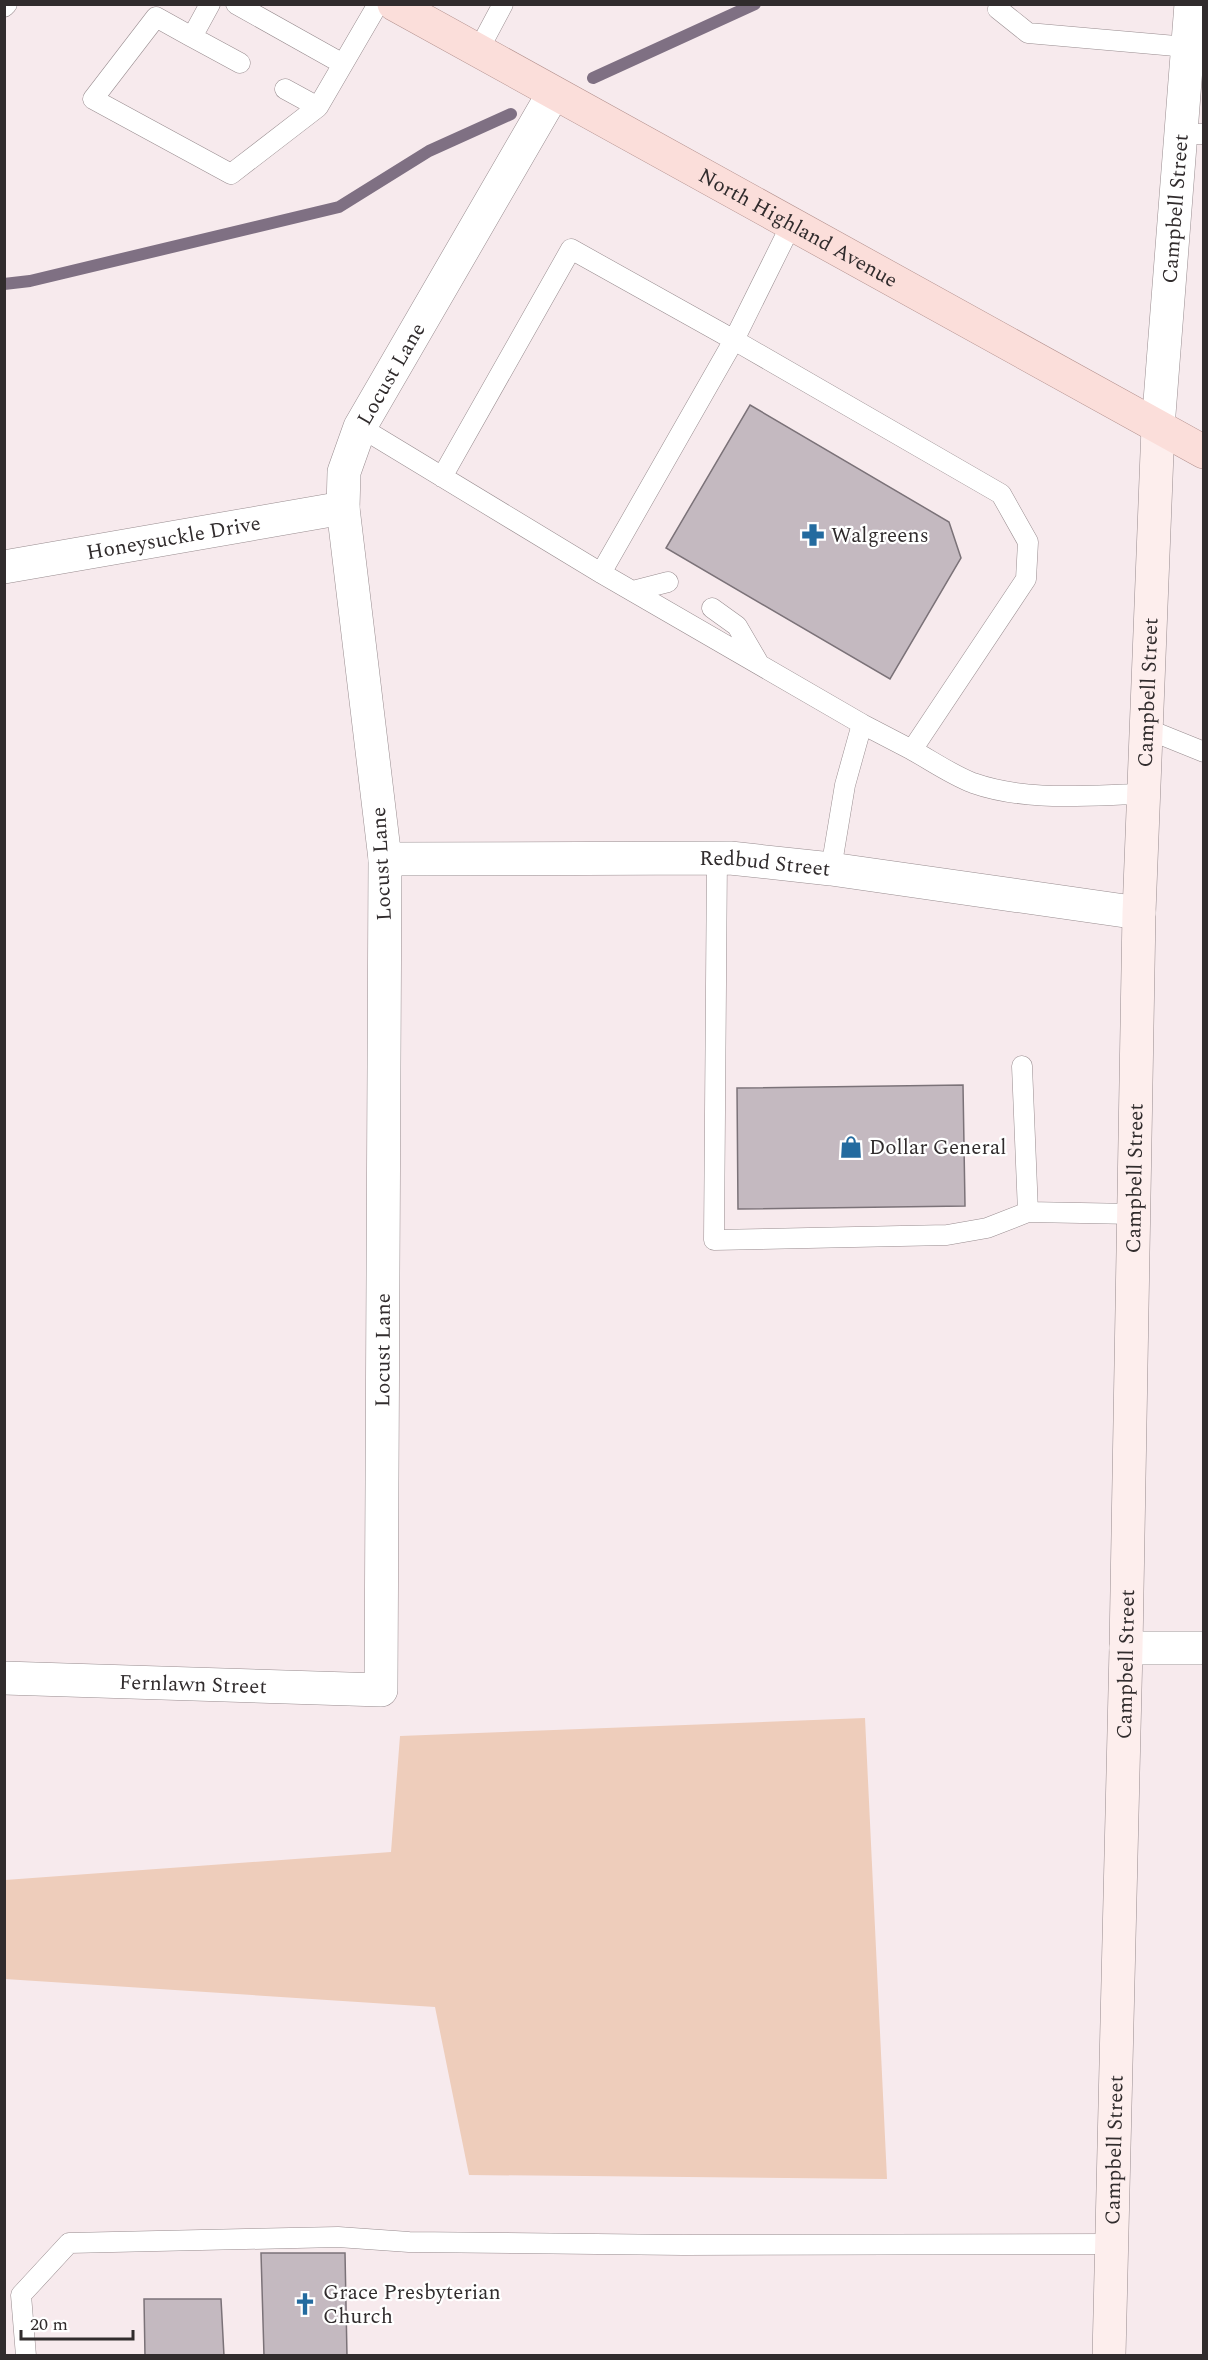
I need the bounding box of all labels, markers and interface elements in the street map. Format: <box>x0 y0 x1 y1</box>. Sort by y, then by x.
street label: Campbell Street <box>1154 133 1198 285</box>
street label: North Highland Avenue <box>692 160 903 297</box>
street label: Locust Lane <box>349 317 434 432</box>
street label: Honeysuckle Drive <box>84 508 263 569</box>
place label: Walgreens <box>831 520 929 552</box>
pharmacy icon: Walgreens <box>800 522 826 548</box>
street label: Campbell Street <box>1130 617 1168 768</box>
street label: Locust Lane <box>363 806 401 922</box>
street label: Redbud Street <box>699 843 832 886</box>
street label: Campbell Street <box>1118 1103 1153 1254</box>
place label: Dollar General <box>869 1132 1006 1164</box>
shop icon: Dollar General <box>838 1134 864 1160</box>
street label: Locust Lane <box>367 1293 400 1407</box>
street label: Campbell Street <box>1109 1589 1144 1740</box>
street label: Fernlawn Street <box>118 1667 267 1703</box>
street label: Campbell Street <box>1097 2075 1133 2226</box>
place label: Grace Presbyterian Church <box>323 2277 501 2333</box>
church icon: Grace Presbyterian Church <box>292 2291 318 2317</box>
scale bar <box>21 2303 134 2341</box>
text: 20 m <box>30 2311 68 2338</box>

